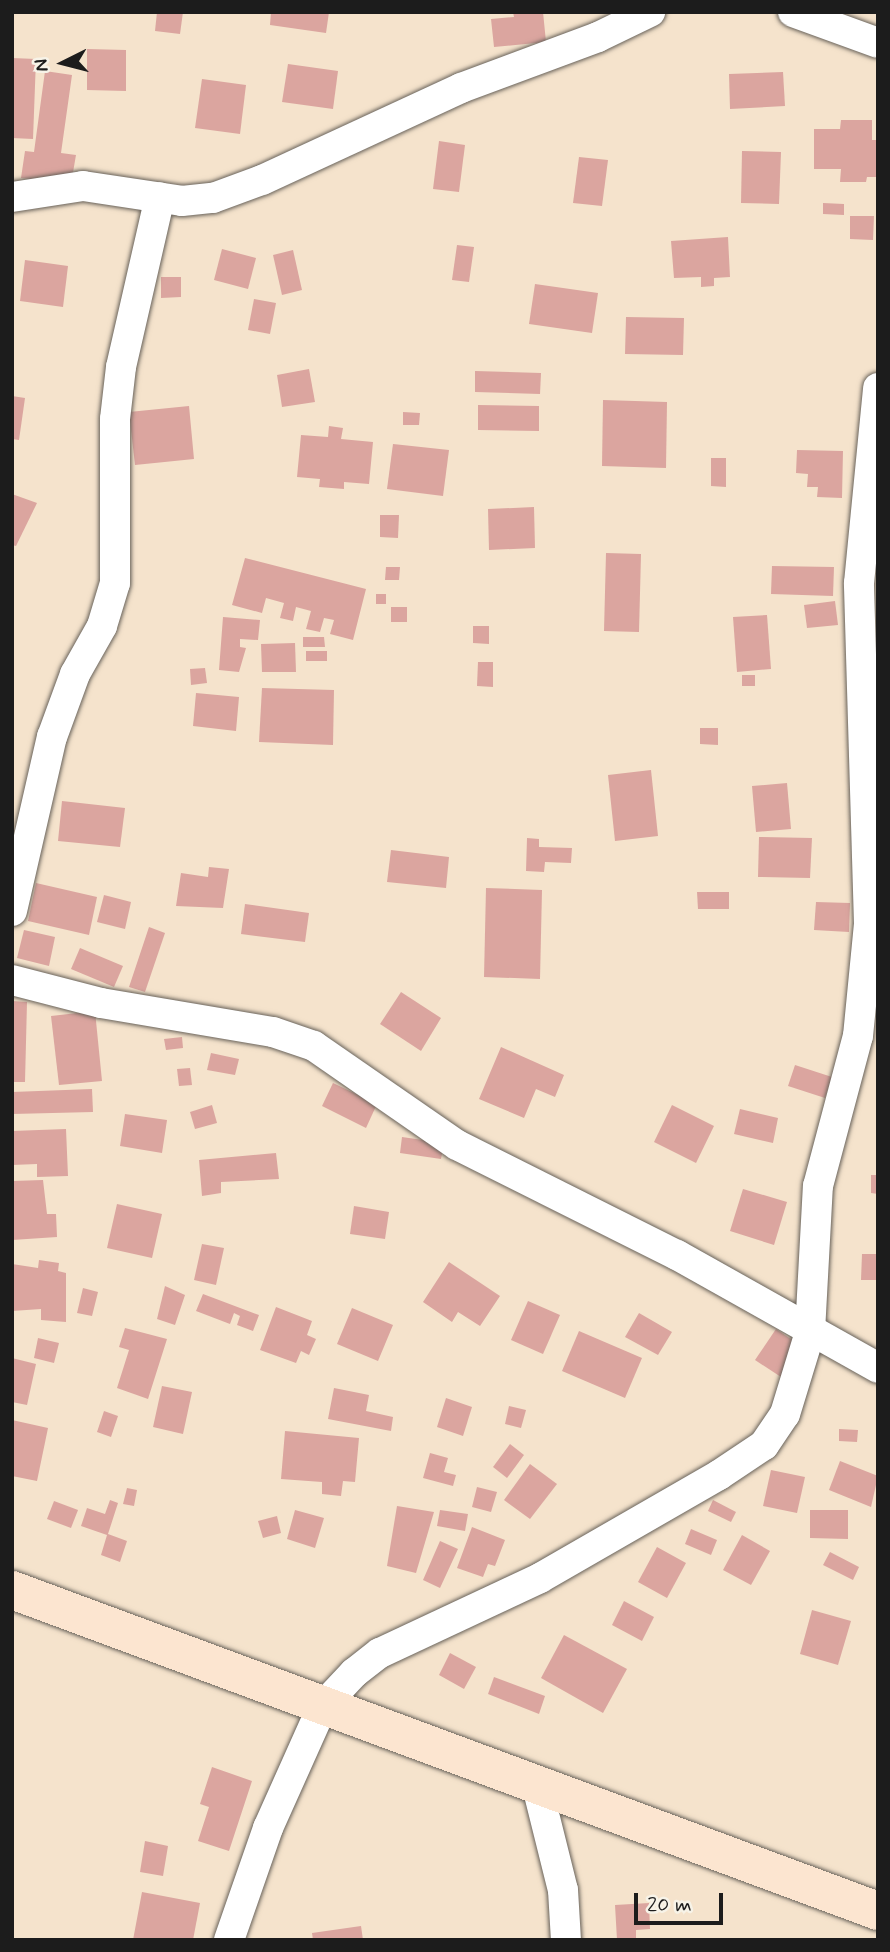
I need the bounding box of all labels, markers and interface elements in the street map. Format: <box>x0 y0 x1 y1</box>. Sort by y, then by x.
north arrow <box>28 28 98 98</box>
text: N <box>29 58 55 73</box>
scale bar <box>638 1878 727 1922</box>
text: 20 m <box>647 1891 692 1919</box>

